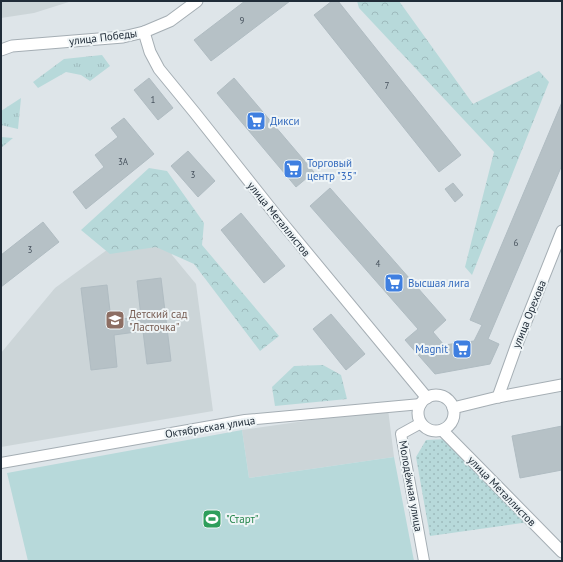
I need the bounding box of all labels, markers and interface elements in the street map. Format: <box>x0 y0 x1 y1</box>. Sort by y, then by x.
house number: 9 <box>240 15 245 26</box>
street label: улица Победы <box>68 26 138 48</box>
house number: 7 <box>385 80 390 91</box>
house number: 1 <box>151 94 156 105</box>
supermarket icon: Дикси <box>245 110 267 132</box>
place label: Дикси <box>270 114 299 128</box>
house number: 3А <box>118 156 129 167</box>
place label: Торговый центр "35" <box>307 156 357 183</box>
supermarket icon: Торговый центр "35" <box>282 158 304 180</box>
house number: 3 <box>191 169 196 180</box>
street label: улица Металлистов <box>244 179 314 259</box>
house number: 6 <box>514 237 519 248</box>
house number: 3 <box>28 244 33 255</box>
house number: 4 <box>376 258 381 269</box>
supermarket icon: Высшая лига <box>383 272 405 294</box>
place label: Высшая лига <box>408 276 469 290</box>
street label: улица Орехова <box>509 278 549 350</box>
place label: Детский сад "Ласточка" <box>129 307 187 334</box>
school or university icon: Детский сад "Ласточка" <box>104 309 126 331</box>
supermarket icon: Magnit <box>451 338 473 360</box>
place label: Magnit <box>415 342 448 356</box>
street label: Октябрьская улица <box>164 413 256 441</box>
street label: Молодёжная улица <box>396 439 426 533</box>
street label: улица Металлистов <box>465 453 539 529</box>
sports icon: "Старт" <box>201 508 223 530</box>
place label: "Старт" <box>226 512 259 526</box>

